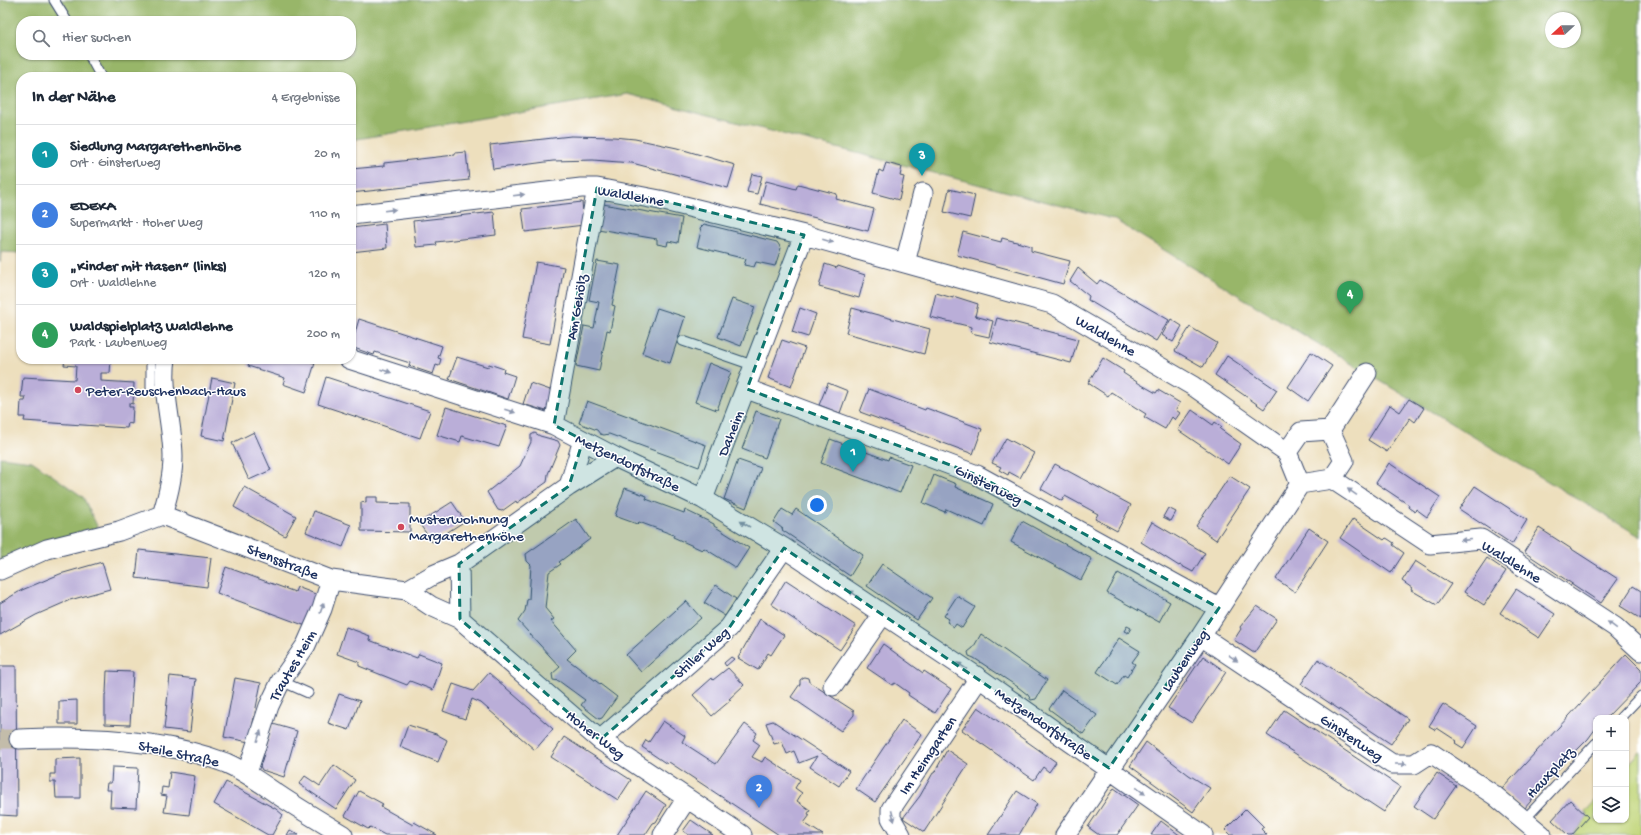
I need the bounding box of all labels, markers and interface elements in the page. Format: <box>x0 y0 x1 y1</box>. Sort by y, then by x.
north arrow <box>1545 12 1581 48</box>
search box <box>16 16 356 60</box>
icon: search <box>30 27 52 49</box>
text: Hier suchen <box>62 29 131 47</box>
text: In der Nähe <box>32 88 115 108</box>
text: 4 Ergebnisse <box>272 91 340 106</box>
text: Siedlung Margarethenhöhe <box>70 138 241 156</box>
pin: 3 <box>909 143 935 176</box>
text: 1 <box>42 147 48 162</box>
text: 20 m <box>314 147 340 162</box>
text: Ort · Ginsterweg <box>70 156 161 171</box>
street label: Waldlehne <box>596 182 666 212</box>
one-way arrow <box>513 192 525 198</box>
text: EDEKA <box>70 198 116 216</box>
one-way arrow <box>682 204 695 210</box>
text: 2 <box>42 207 48 222</box>
text: 110 m <box>310 207 340 222</box>
one-way arrow <box>384 207 396 213</box>
text: Supermarkt · Hoher Weg <box>70 216 203 231</box>
one-way arrow <box>822 239 835 245</box>
text: „Kinder mit Hasen“ (links) <box>70 258 227 276</box>
text: 3 <box>42 267 48 282</box>
text: 120 m <box>309 267 340 282</box>
street label: Am Gehölz <box>563 273 593 341</box>
text: Ort · Waldlehne <box>70 276 156 291</box>
pin: 4 <box>1337 281 1363 314</box>
street label: Waldlehne <box>1071 312 1139 361</box>
text: Waldspielplatz Waldlehne <box>70 318 233 336</box>
text: 4 <box>42 327 48 342</box>
text: 200 m <box>307 327 340 342</box>
text: Park · Laubenweg <box>70 336 167 351</box>
one-way arrow <box>380 368 392 374</box>
place label: Peter-Reuschenbach-Haus <box>85 383 246 401</box>
marker: Peter-Reuschenbach-Haus <box>73 385 83 395</box>
one-way arrow <box>504 408 516 414</box>
street label: Daheim <box>715 408 749 460</box>
street label: Metzendorfstraße <box>572 431 683 497</box>
pin: 1 <box>840 439 866 472</box>
street label: Ginsterweg <box>952 462 1025 510</box>
one-way arrow <box>1346 488 1357 496</box>
your location <box>807 495 827 515</box>
place label: Musterwohnung Margarethenhöhe <box>409 511 524 546</box>
one-way arrow <box>739 520 751 527</box>
marker: Musterwohnung Margarethenhöhe <box>396 522 406 532</box>
one-way arrow <box>1460 537 1472 544</box>
street label: Waldlehne <box>1478 537 1544 588</box>
street label: Stensstraße <box>244 541 321 585</box>
one-way arrow <box>849 590 859 598</box>
one-way arrow <box>320 602 326 614</box>
one-way arrow <box>1607 621 1618 629</box>
street label: Stiller Weg <box>671 624 734 683</box>
street label: Laubenweg <box>1158 626 1213 696</box>
street label: Trautes Heim <box>266 627 322 706</box>
one-way arrow <box>1228 654 1239 662</box>
one-way arrow <box>956 663 968 670</box>
street label: Metzendorfstraße <box>991 684 1095 765</box>
street label: Hoher Weg <box>562 707 628 764</box>
street label: Ginsterweg <box>1316 711 1386 766</box>
street label: Im Heimgarten <box>896 713 962 799</box>
map controls <box>1593 715 1629 823</box>
button: + <box>1593 715 1629 751</box>
one-way arrow <box>257 730 263 742</box>
street label: Steile Straße <box>136 738 221 772</box>
street label: Hauxplatz <box>1523 744 1580 803</box>
button: − <box>1593 751 1629 787</box>
one-way arrow <box>1395 761 1408 767</box>
pin: 2 <box>746 775 772 808</box>
one-way arrow <box>1136 787 1146 795</box>
button: layers <box>1593 787 1629 823</box>
one-way arrow <box>890 809 896 822</box>

